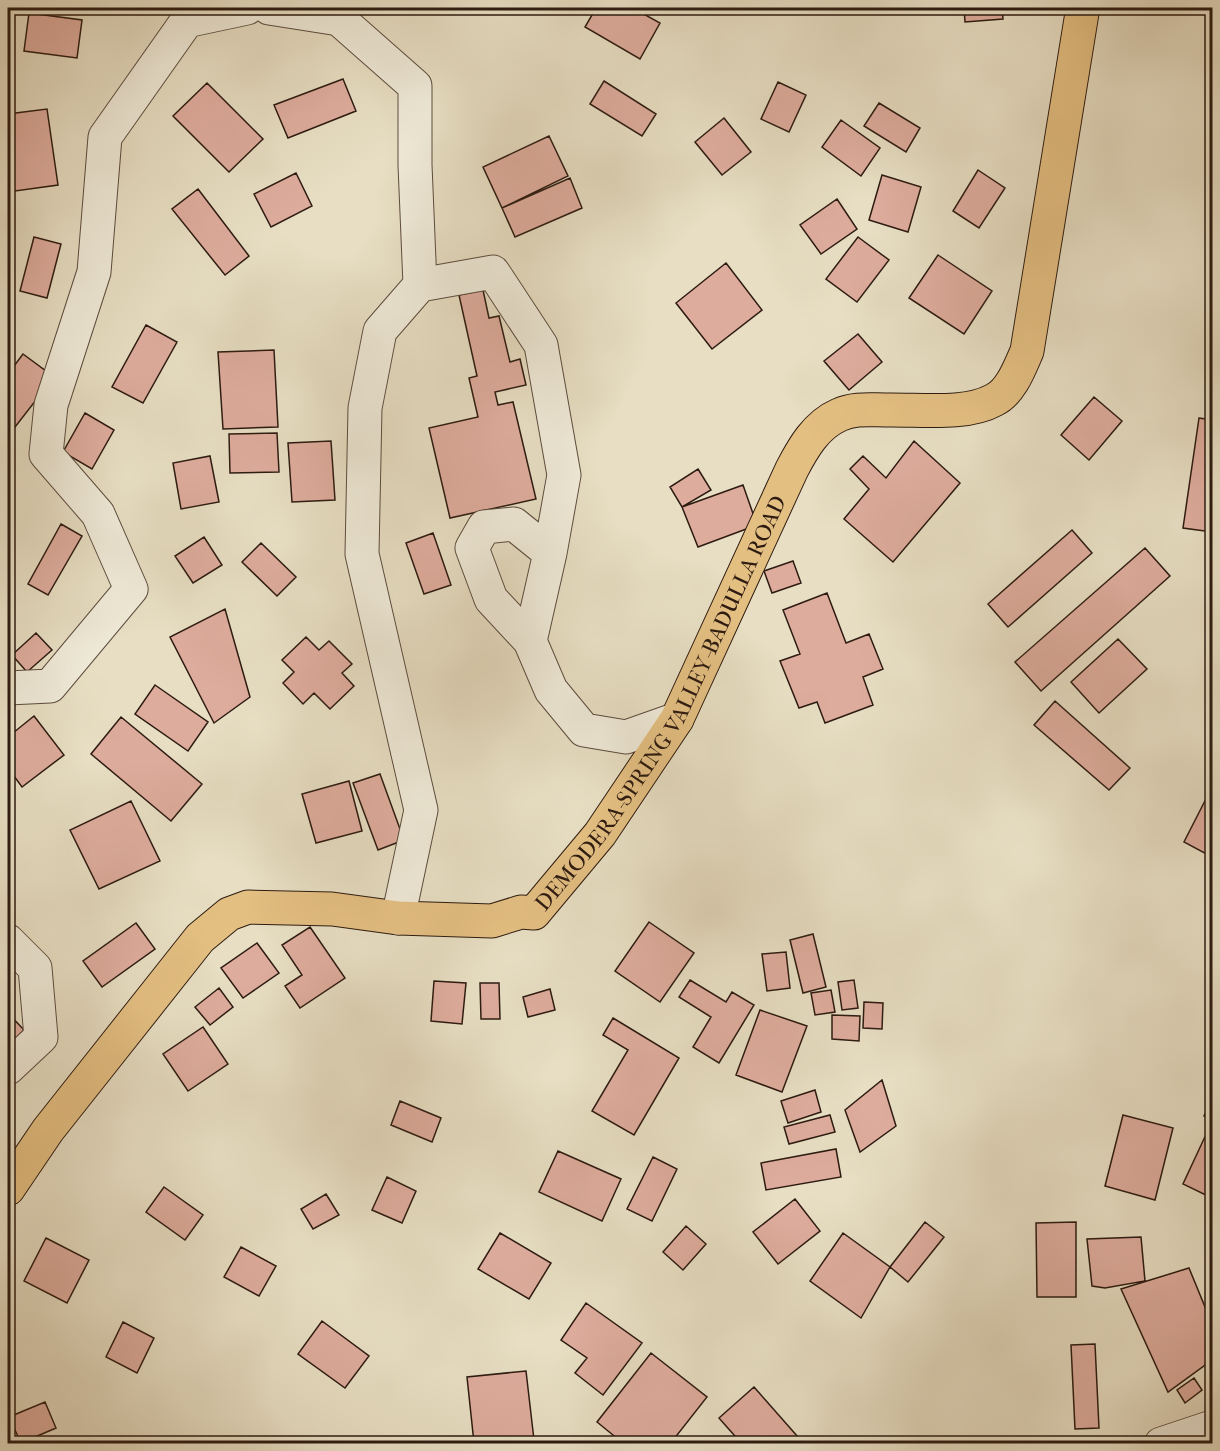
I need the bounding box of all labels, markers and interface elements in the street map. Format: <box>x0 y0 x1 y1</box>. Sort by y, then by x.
street label: DEMODERA-SPRING VALLEY-BADULLA ROAD <box>530 492 792 916</box>

